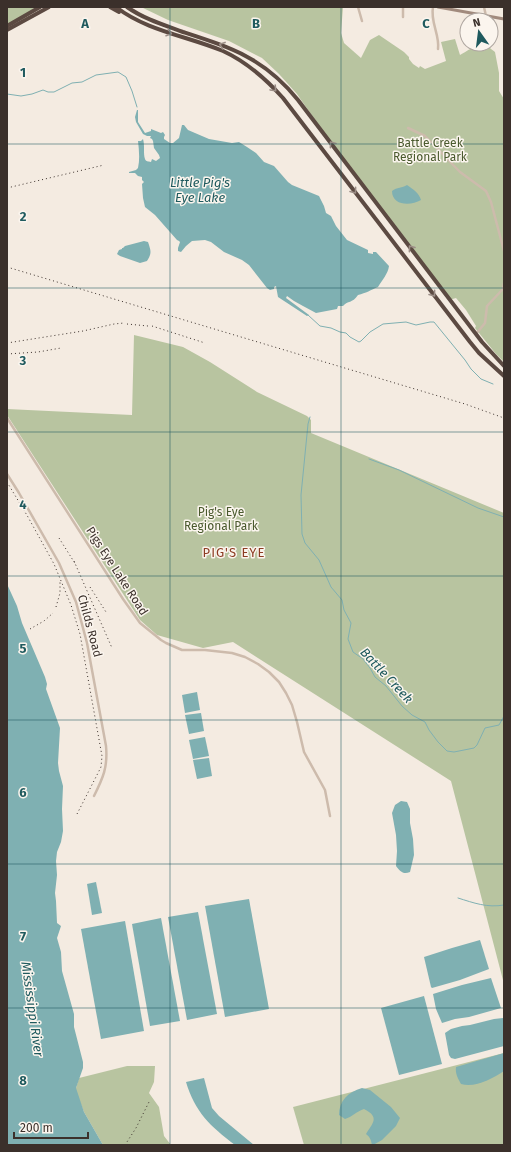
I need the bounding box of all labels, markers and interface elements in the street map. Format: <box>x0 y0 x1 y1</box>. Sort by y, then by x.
north arrow <box>459 12 499 52</box>
text: A <box>80 16 89 31</box>
text: B <box>252 16 260 31</box>
text: C <box>422 16 430 31</box>
text: N <box>472 16 482 30</box>
one-way arrow <box>166 28 173 37</box>
one-way arrow <box>218 41 225 50</box>
text: 1 <box>20 65 26 80</box>
one-way arrow <box>269 84 276 91</box>
park label: Battle Creek Regional Park <box>393 136 468 164</box>
one-way arrow <box>330 142 337 149</box>
water label: Little Pig's Eye Lake <box>170 175 230 205</box>
one-way arrow <box>349 186 356 193</box>
text: 2 <box>20 209 27 224</box>
one-way arrow <box>408 245 415 252</box>
one-way arrow <box>429 290 436 297</box>
text: 3 <box>19 353 27 368</box>
text: 4 <box>19 497 27 512</box>
park label: Pig's Eye Regional Park <box>184 505 259 533</box>
street label: Pigs Eye Lake Road <box>83 524 151 618</box>
district label: PIG'S EYE <box>203 545 265 560</box>
street label: Childs Road <box>75 593 105 659</box>
text: 5 <box>20 641 27 656</box>
water label: Battle Creek <box>357 645 416 706</box>
text: 6 <box>19 785 27 800</box>
text: 7 <box>20 929 26 944</box>
water label: Mississippi River <box>18 960 47 1059</box>
text: 8 <box>19 1073 27 1088</box>
scale bar <box>14 1114 88 1140</box>
text: 200 m <box>20 1121 53 1135</box>

